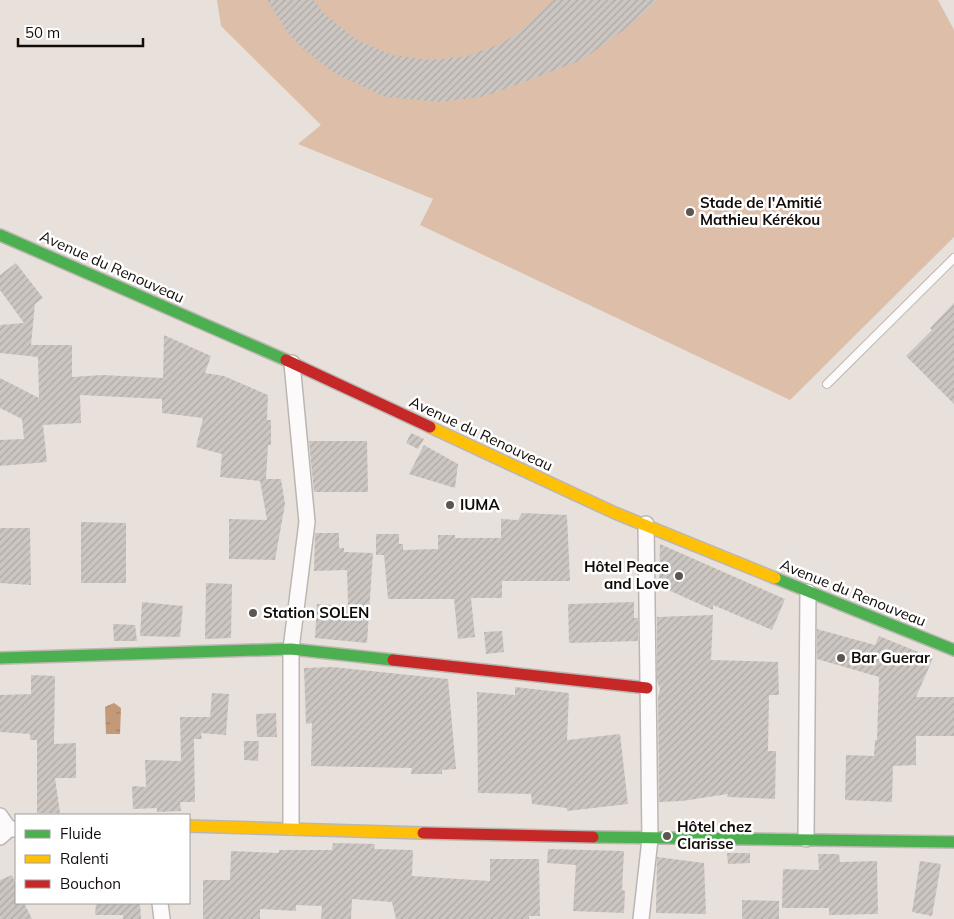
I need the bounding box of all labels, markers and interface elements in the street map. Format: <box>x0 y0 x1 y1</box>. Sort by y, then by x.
scale bar <box>18 15 142 47</box>
text: 50 m <box>25 23 60 42</box>
place label: Stade de l'Amitié Mathieu Kérékou <box>700 193 822 229</box>
marker: Stade de l'Amitié Mathieu Kérékou <box>684 206 696 218</box>
street label: Avenue du Renouveau <box>37 226 187 307</box>
street label: Avenue du Renouveau <box>407 392 556 475</box>
place label: IUMA <box>460 495 500 514</box>
marker: IUMA <box>444 499 456 511</box>
street label: Avenue du Renouveau <box>777 555 929 631</box>
place label: Hôtel Peace and Love <box>584 557 669 593</box>
marker: Hôtel Peace and Love <box>673 570 685 582</box>
place label: Station SOLEN <box>263 603 369 622</box>
marker: Station SOLEN <box>247 607 259 619</box>
place label: Bar Guerar <box>851 648 930 667</box>
marker: Bar Guerar <box>835 652 847 664</box>
legend <box>15 814 190 904</box>
place label: Hôtel chez Clarisse <box>677 817 752 853</box>
text: Fluide <box>60 824 101 843</box>
marker: Hôtel chez Clarisse <box>661 830 673 842</box>
text: Ralenti <box>60 849 109 868</box>
text: Bouchon <box>60 874 121 893</box>

